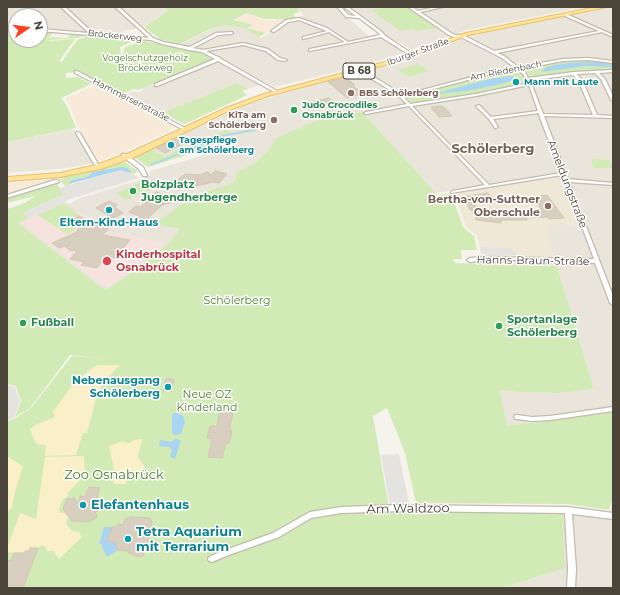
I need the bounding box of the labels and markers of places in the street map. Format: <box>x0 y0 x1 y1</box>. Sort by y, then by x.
marker: Mann mit Laute <box>511 77 521 87</box>
place label: Mann mit Laute <box>524 77 598 87</box>
marker: BBS Schölerberg <box>346 88 356 98</box>
place label: BBS Schölerberg <box>359 88 438 98</box>
place label: Judo Crocodiles Osnabrück <box>302 100 377 121</box>
marker: Judo Crocodiles Osnabrück <box>289 105 299 115</box>
place label: KiTa am Schölerberg <box>209 110 266 131</box>
marker: KiTa am Schölerberg <box>269 115 279 125</box>
place label: Tagespflege am Schölerberg <box>179 135 254 156</box>
marker: Tagespflege am Schölerberg <box>166 140 176 150</box>
place label: Bolzplatz Jugendherberge <box>141 178 238 204</box>
marker: Bolzplatz Jugendherberge <box>128 186 138 196</box>
place label: Bertha-von-Suttner Oberschule <box>428 193 540 219</box>
marker: Bertha-von-Suttner Oberschule <box>543 201 553 211</box>
marker: Eltern-Kind-Haus <box>104 205 114 215</box>
place label: Eltern-Kind-Haus <box>60 216 158 230</box>
place label: Kinderhospital Osnabrück <box>116 248 201 274</box>
marker: Kinderhospital Osnabrück <box>101 255 113 267</box>
place label: Sportanlage Schölerberg <box>507 313 577 339</box>
place label: Fußball <box>31 316 74 330</box>
marker: Fußball <box>18 318 28 328</box>
marker: Sportanlage Schölerberg <box>494 321 504 331</box>
place label: Nebenausgang Schölerberg <box>72 374 160 400</box>
marker: Nebenausgang Schölerberg <box>163 382 173 392</box>
place label: Elefantenhaus <box>91 497 189 513</box>
marker: Elefantenhaus <box>78 500 88 510</box>
place label: Tetra Aquarium mit Terrarium <box>136 524 242 555</box>
marker: Tetra Aquarium mit Terrarium <box>123 534 133 544</box>

